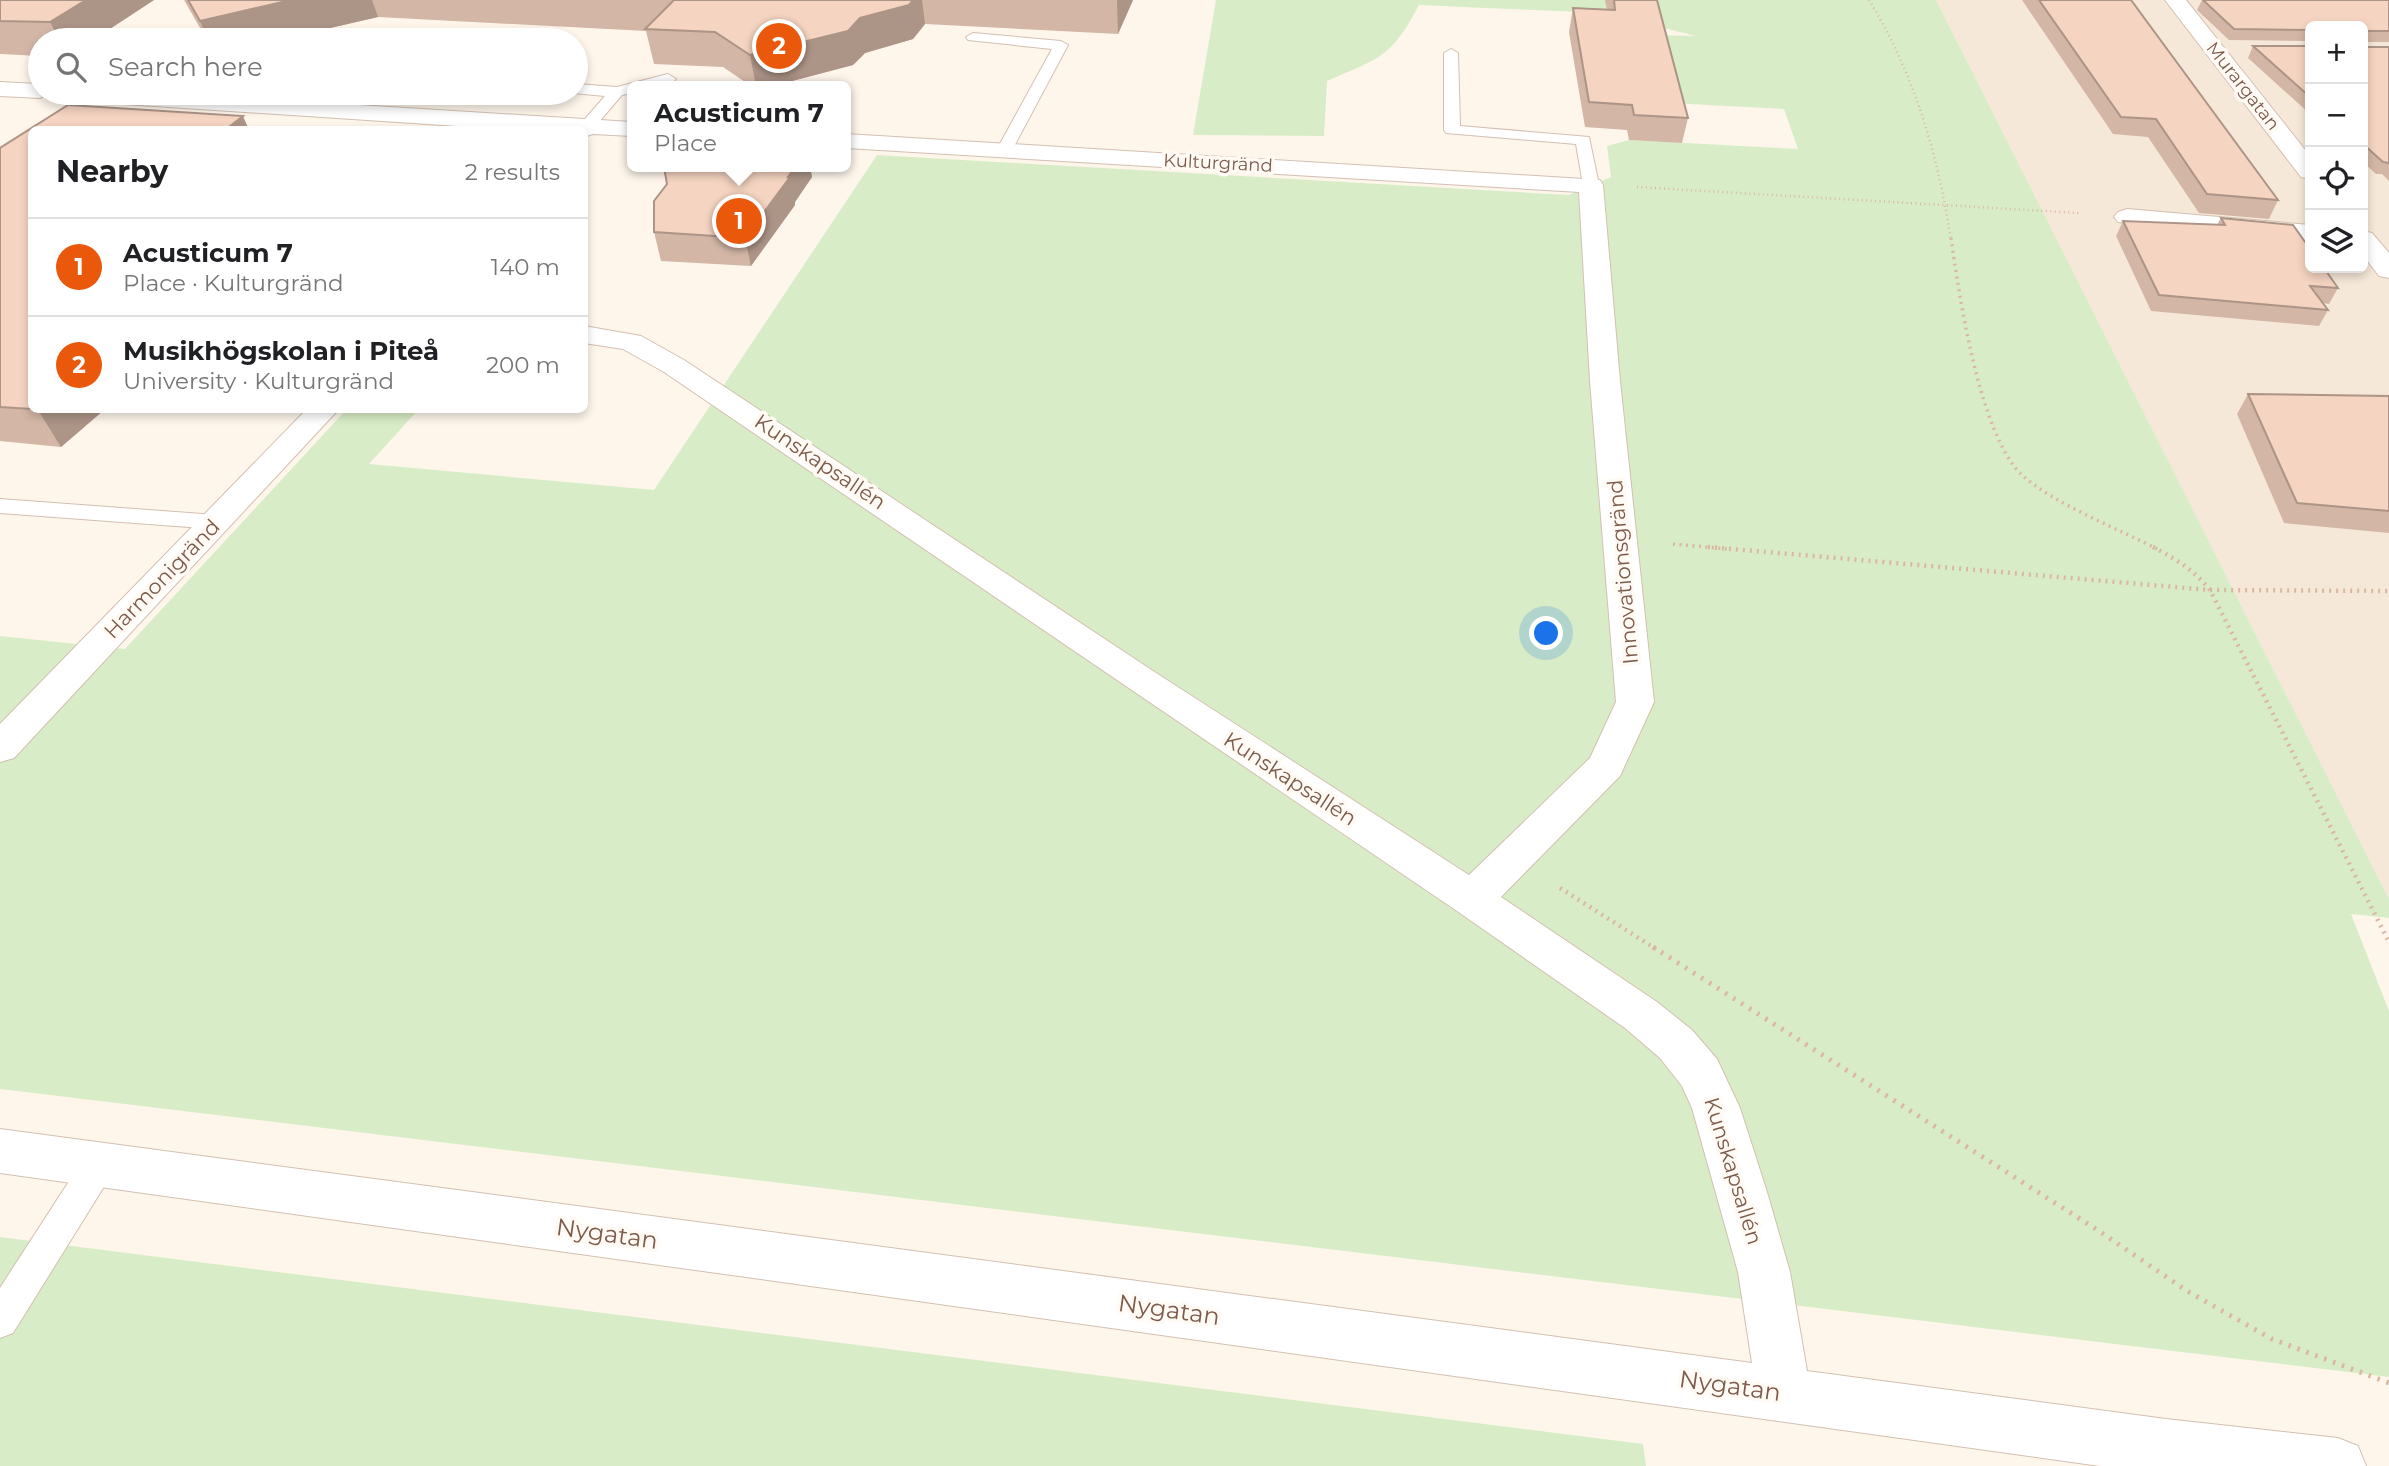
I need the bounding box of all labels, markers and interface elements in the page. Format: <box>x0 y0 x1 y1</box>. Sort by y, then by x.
pin: 2 <box>756 20 802 72</box>
map controls <box>2305 21 2368 273</box>
button: + <box>2305 21 2368 84</box>
search box <box>28 28 588 105</box>
street label: Murargatan <box>2202 37 2284 135</box>
icon: search <box>52 48 90 86</box>
text: Search here <box>108 51 263 83</box>
popup <box>627 81 851 172</box>
button: − <box>2305 84 2368 147</box>
text: Acusticum 7 <box>654 97 824 129</box>
text: Place <box>654 129 717 157</box>
button: locate <box>2305 147 2368 210</box>
street label: Kulturgränd <box>1163 149 1273 177</box>
text: Nearby <box>56 153 168 190</box>
text: 2 results <box>465 158 560 186</box>
pin: 1 <box>716 195 762 247</box>
button: layers <box>2305 210 2368 273</box>
text: Acusticum 7 <box>123 237 293 269</box>
text: 1 <box>74 253 84 281</box>
text: 140 m <box>491 253 560 281</box>
text: Place · Kulturgränd <box>123 269 344 297</box>
text: Musikhögskolan i Piteå <box>123 335 439 367</box>
text: 2 <box>72 351 86 379</box>
text: 200 m <box>486 351 560 379</box>
text: University · Kulturgränd <box>123 367 394 395</box>
street label: Kunskapsallén <box>750 408 891 515</box>
street label: Innovationsgränd <box>1602 479 1643 666</box>
street label: Harmonigränd <box>99 514 225 643</box>
your location <box>1529 616 1563 650</box>
street label: Kunskapsallén <box>1219 726 1361 831</box>
street label: Kunskapsallén <box>1699 1094 1768 1248</box>
street label: Nygatan <box>554 1212 660 1255</box>
street label: Nygatan <box>1116 1288 1222 1331</box>
street label: Nygatan <box>1677 1364 1783 1407</box>

